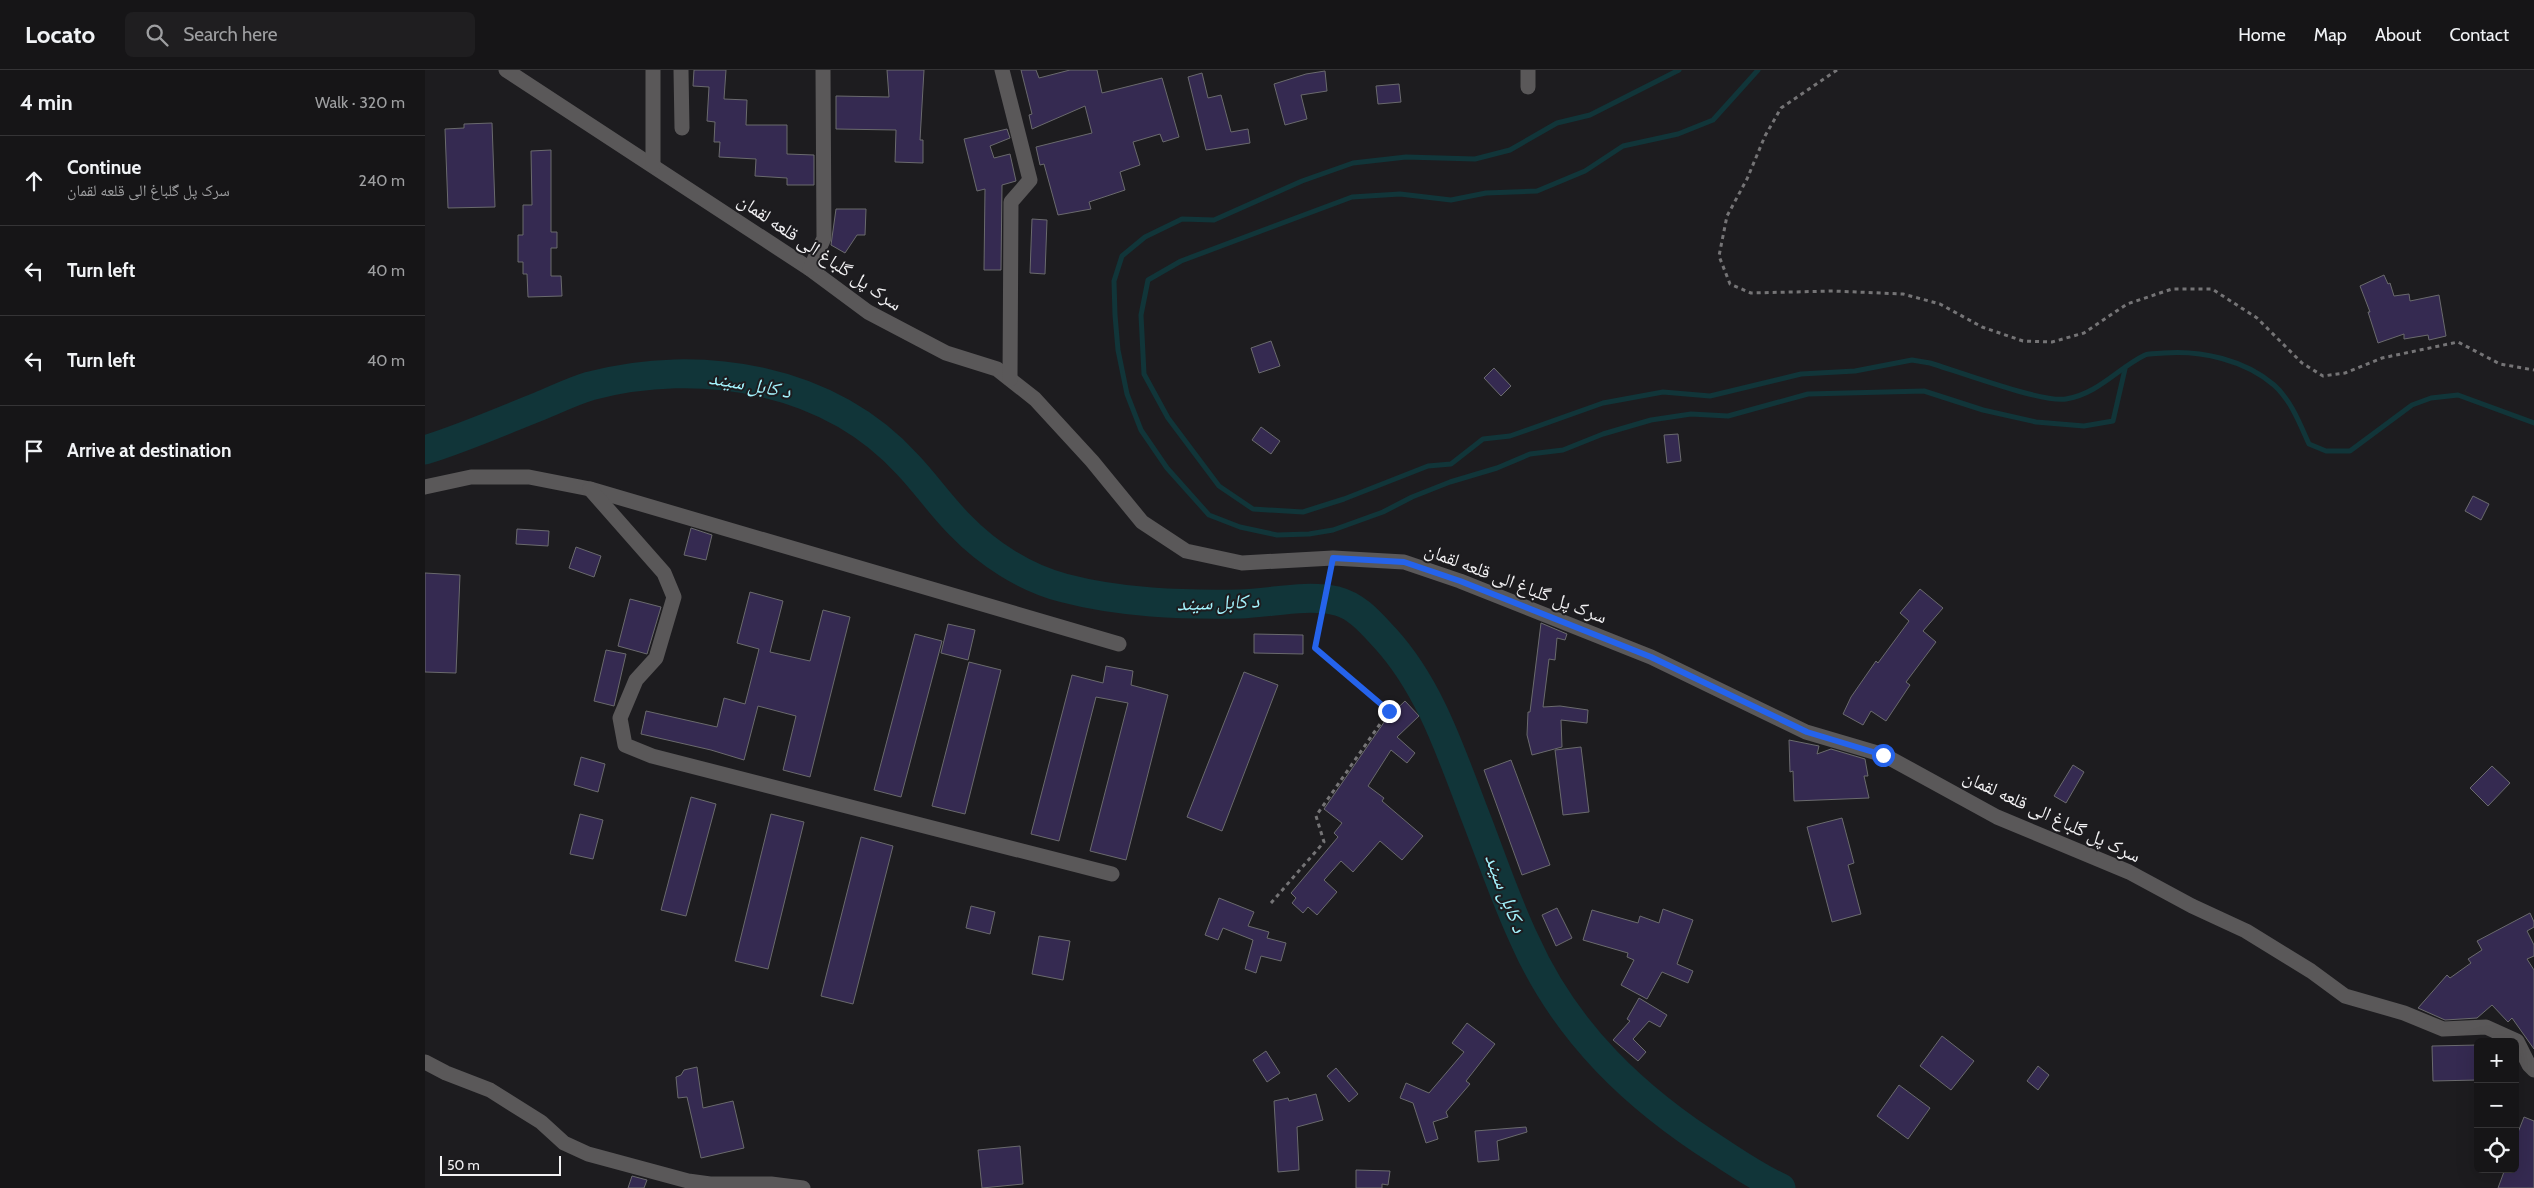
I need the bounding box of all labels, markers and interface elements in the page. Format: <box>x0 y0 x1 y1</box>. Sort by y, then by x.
search box <box>125 12 475 57</box>
text: Locato <box>25 20 95 49</box>
icon: search <box>143 21 171 49</box>
text: Search here <box>183 23 278 46</box>
text: Home <box>2238 24 2286 46</box>
text: Map <box>2314 24 2347 46</box>
text: About <box>2375 24 2421 46</box>
text: Contact <box>2449 24 2509 46</box>
text: 4 min <box>20 90 73 115</box>
text: Walk · 320 m <box>315 93 405 112</box>
text: Continue <box>67 156 141 179</box>
icon: ahead <box>20 167 48 195</box>
text: 240 m <box>359 171 405 190</box>
text: سرک پل گلباغ الی قلعه لقمان <box>67 181 230 200</box>
street label: سرک پل گلباغ الی قلعه لقمان <box>733 188 907 316</box>
icon: left <box>20 257 48 285</box>
text: Turn left <box>67 259 135 282</box>
text: 40 m <box>367 261 405 280</box>
icon: left <box>20 347 48 375</box>
text: Turn left <box>67 349 135 372</box>
text: 40 m <box>367 351 405 370</box>
water label: د کابل سيند <box>707 365 794 404</box>
icon: arrive <box>20 437 48 465</box>
text: Arrive at destination <box>67 439 231 462</box>
street label: سرک پل گلباغ الی قلعه لقمان <box>1422 538 1610 629</box>
water label: د کابل سيند <box>1176 589 1261 616</box>
route end <box>1378 700 1401 723</box>
route start <box>1872 744 1895 767</box>
street label: سرک پل گلباغ الی قلعه لقمان <box>1960 765 2144 867</box>
water label: د کابل سيند <box>1479 850 1532 937</box>
map controls <box>2474 1038 2519 1173</box>
button: + <box>2474 1038 2519 1083</box>
button: − <box>2474 1083 2519 1128</box>
button: locate <box>2474 1128 2519 1173</box>
scale bar <box>440 1153 561 1176</box>
text: 50 m <box>447 1156 480 1174</box>

